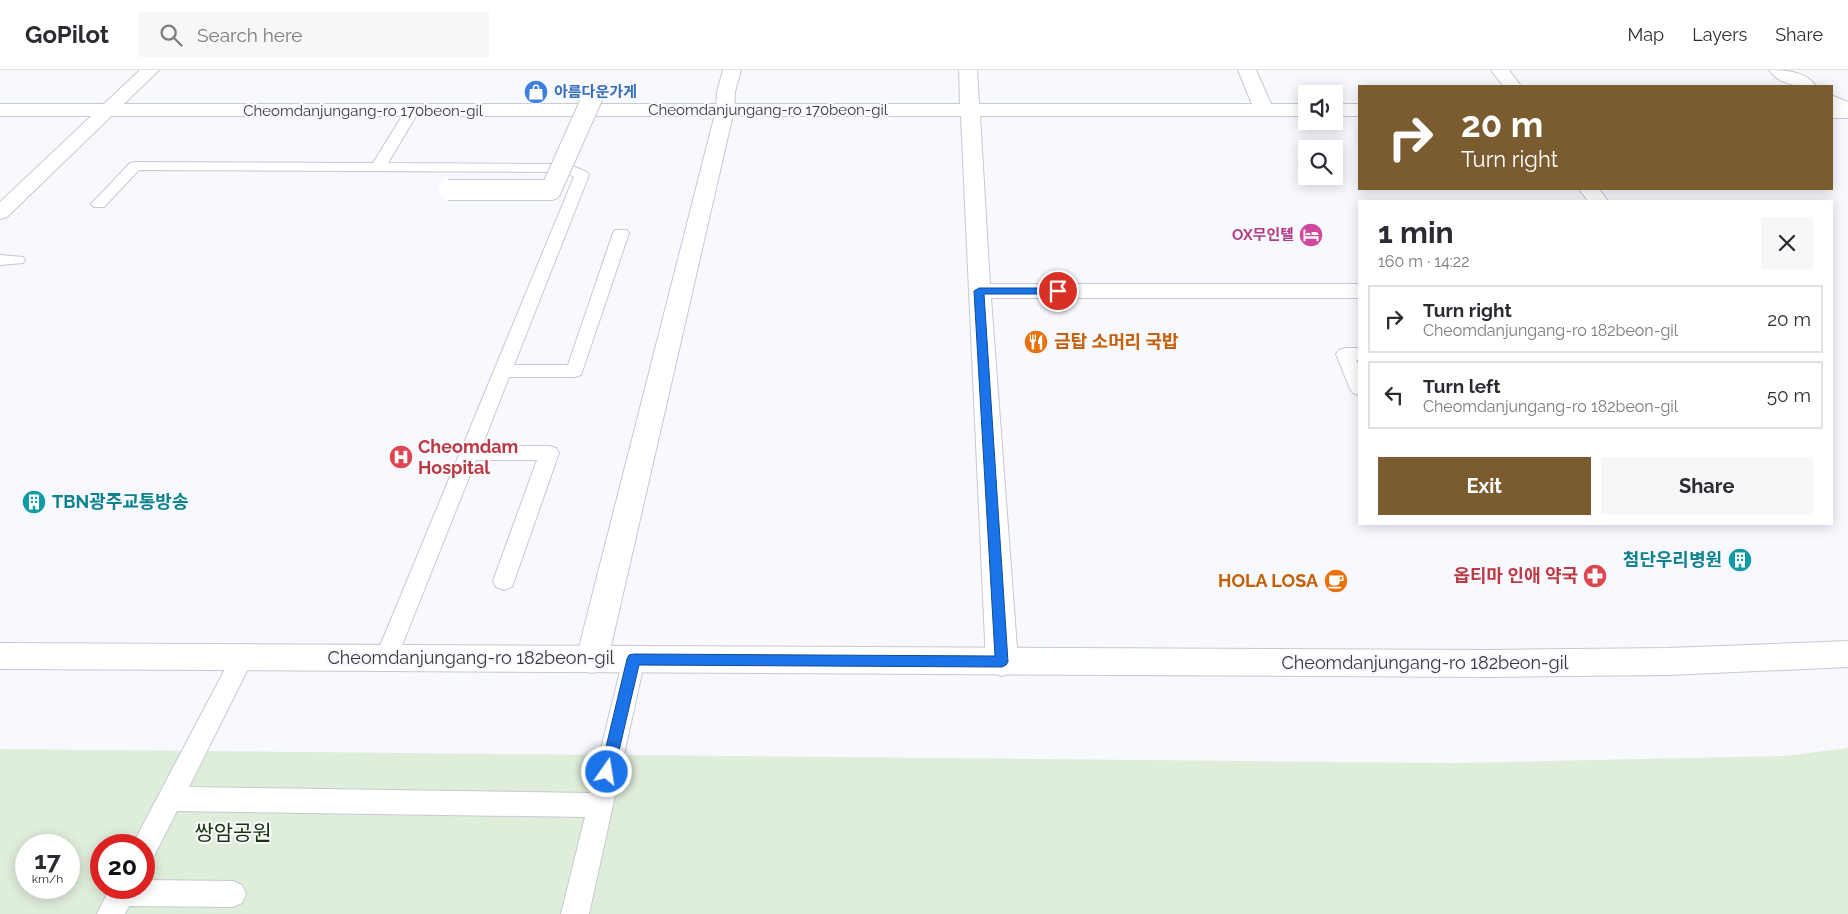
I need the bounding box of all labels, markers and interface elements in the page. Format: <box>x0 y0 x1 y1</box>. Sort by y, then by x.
search box <box>139 12 489 57</box>
text: GoPilot <box>25 20 109 49</box>
icon: search <box>157 21 185 49</box>
text: Search here <box>197 24 303 46</box>
text: Map <box>1628 24 1664 45</box>
text: Layers <box>1692 24 1747 45</box>
text: Share <box>1775 24 1823 45</box>
shop icon: 아름다운가게 <box>523 79 549 105</box>
place label: 아름다운가게 <box>554 83 637 101</box>
map controls <box>1298 85 1343 185</box>
button: sound <box>1298 85 1343 130</box>
street label: Cheomdanjungang-ro 170beon-gil <box>648 101 889 119</box>
street label: Cheomdanjungang-ro 170beon-gil <box>243 102 484 120</box>
text: 20 m <box>1461 104 1543 145</box>
icon: right <box>1378 105 1443 170</box>
button: search <box>1298 140 1343 185</box>
text: Turn right <box>1461 146 1558 172</box>
text: 1 min <box>1378 215 1454 250</box>
button: close <box>1761 217 1813 269</box>
hotel icon: OX무인텔 <box>1298 222 1324 248</box>
place label: OX무인텔 <box>1232 226 1294 244</box>
text: 160 m · 14:22 <box>1378 252 1470 271</box>
pin <box>1037 270 1079 312</box>
icon: arrive <box>1044 277 1072 305</box>
text: Turn right <box>1423 299 1512 321</box>
icon: right <box>1380 305 1408 333</box>
text: 20 m <box>1767 308 1811 330</box>
text: Cheomdanjungang-ro 182beon-gil <box>1423 321 1678 340</box>
restaurant icon: 금탑 소머리 국밥 <box>1023 329 1049 355</box>
place label: 금탑 소머리 국밥 <box>1054 331 1179 352</box>
text: Turn left <box>1423 375 1500 397</box>
icon: left <box>1380 381 1408 409</box>
text: 50 m <box>1767 384 1811 406</box>
text: Cheomdanjungang-ro 182beon-gil <box>1423 397 1678 416</box>
place label: Cheomdam Hospital <box>418 436 518 478</box>
hospital icon: Cheomdam Hospital <box>388 444 414 470</box>
button: Exit <box>1378 457 1591 515</box>
button: Share <box>1601 457 1813 515</box>
building icon: TBN광주교통방송 <box>21 489 47 515</box>
place label: TBN광주교통방송 <box>52 491 188 512</box>
building icon: 첨단우리병원 <box>1727 547 1753 573</box>
place label: 첨단우리병원 <box>1623 549 1722 570</box>
pharmacy icon: 옵티마 인애 약국 <box>1582 563 1608 589</box>
place label: 옵티마 인애 약국 <box>1453 565 1578 586</box>
cafe icon: HOLA LOSA <box>1323 568 1349 594</box>
place label: HOLA LOSA <box>1218 570 1319 591</box>
street label: Cheomdanjungang-ro 182beon-gil <box>327 647 615 668</box>
street label: Cheomdanjungang-ro 182beon-gil <box>1281 652 1569 673</box>
position arrow <box>580 745 632 797</box>
park label: 쌍암공원 <box>194 820 272 845</box>
speed limit sign: 20 <box>90 834 155 899</box>
text: 17 <box>34 845 61 875</box>
text: km/h <box>32 872 63 886</box>

